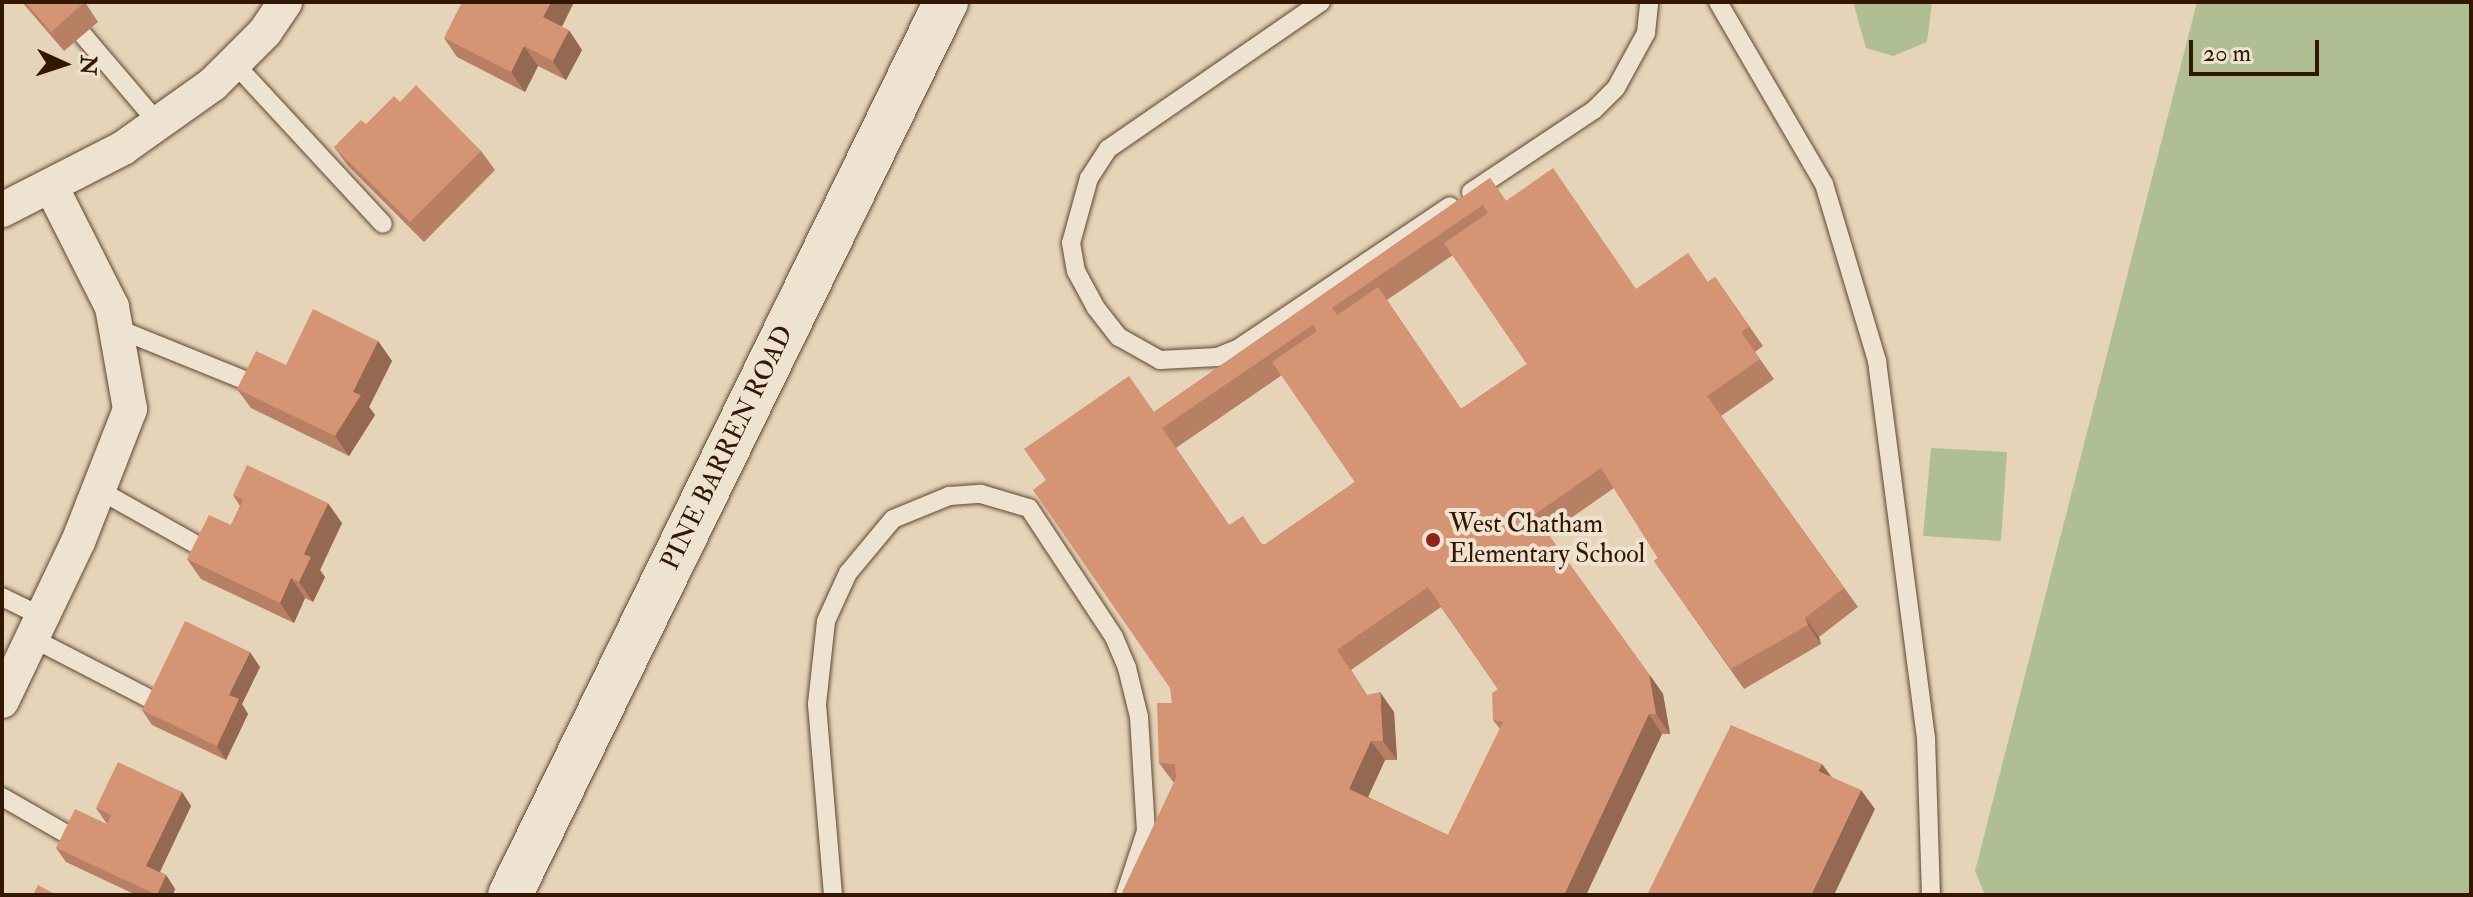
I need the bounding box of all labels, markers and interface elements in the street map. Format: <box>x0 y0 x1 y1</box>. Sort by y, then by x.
north arrow <box>24 24 104 104</box>
scale bar <box>2193 24 2323 74</box>
text: 20 m <box>2203 38 2251 69</box>
text: N <box>73 55 102 76</box>
street label: PINE BARREN ROAD <box>655 321 801 575</box>
place label: West Chatham Elementary School <box>1449 509 1645 570</box>
marker: West Chatham Elementary School <box>1424 531 1442 549</box>

